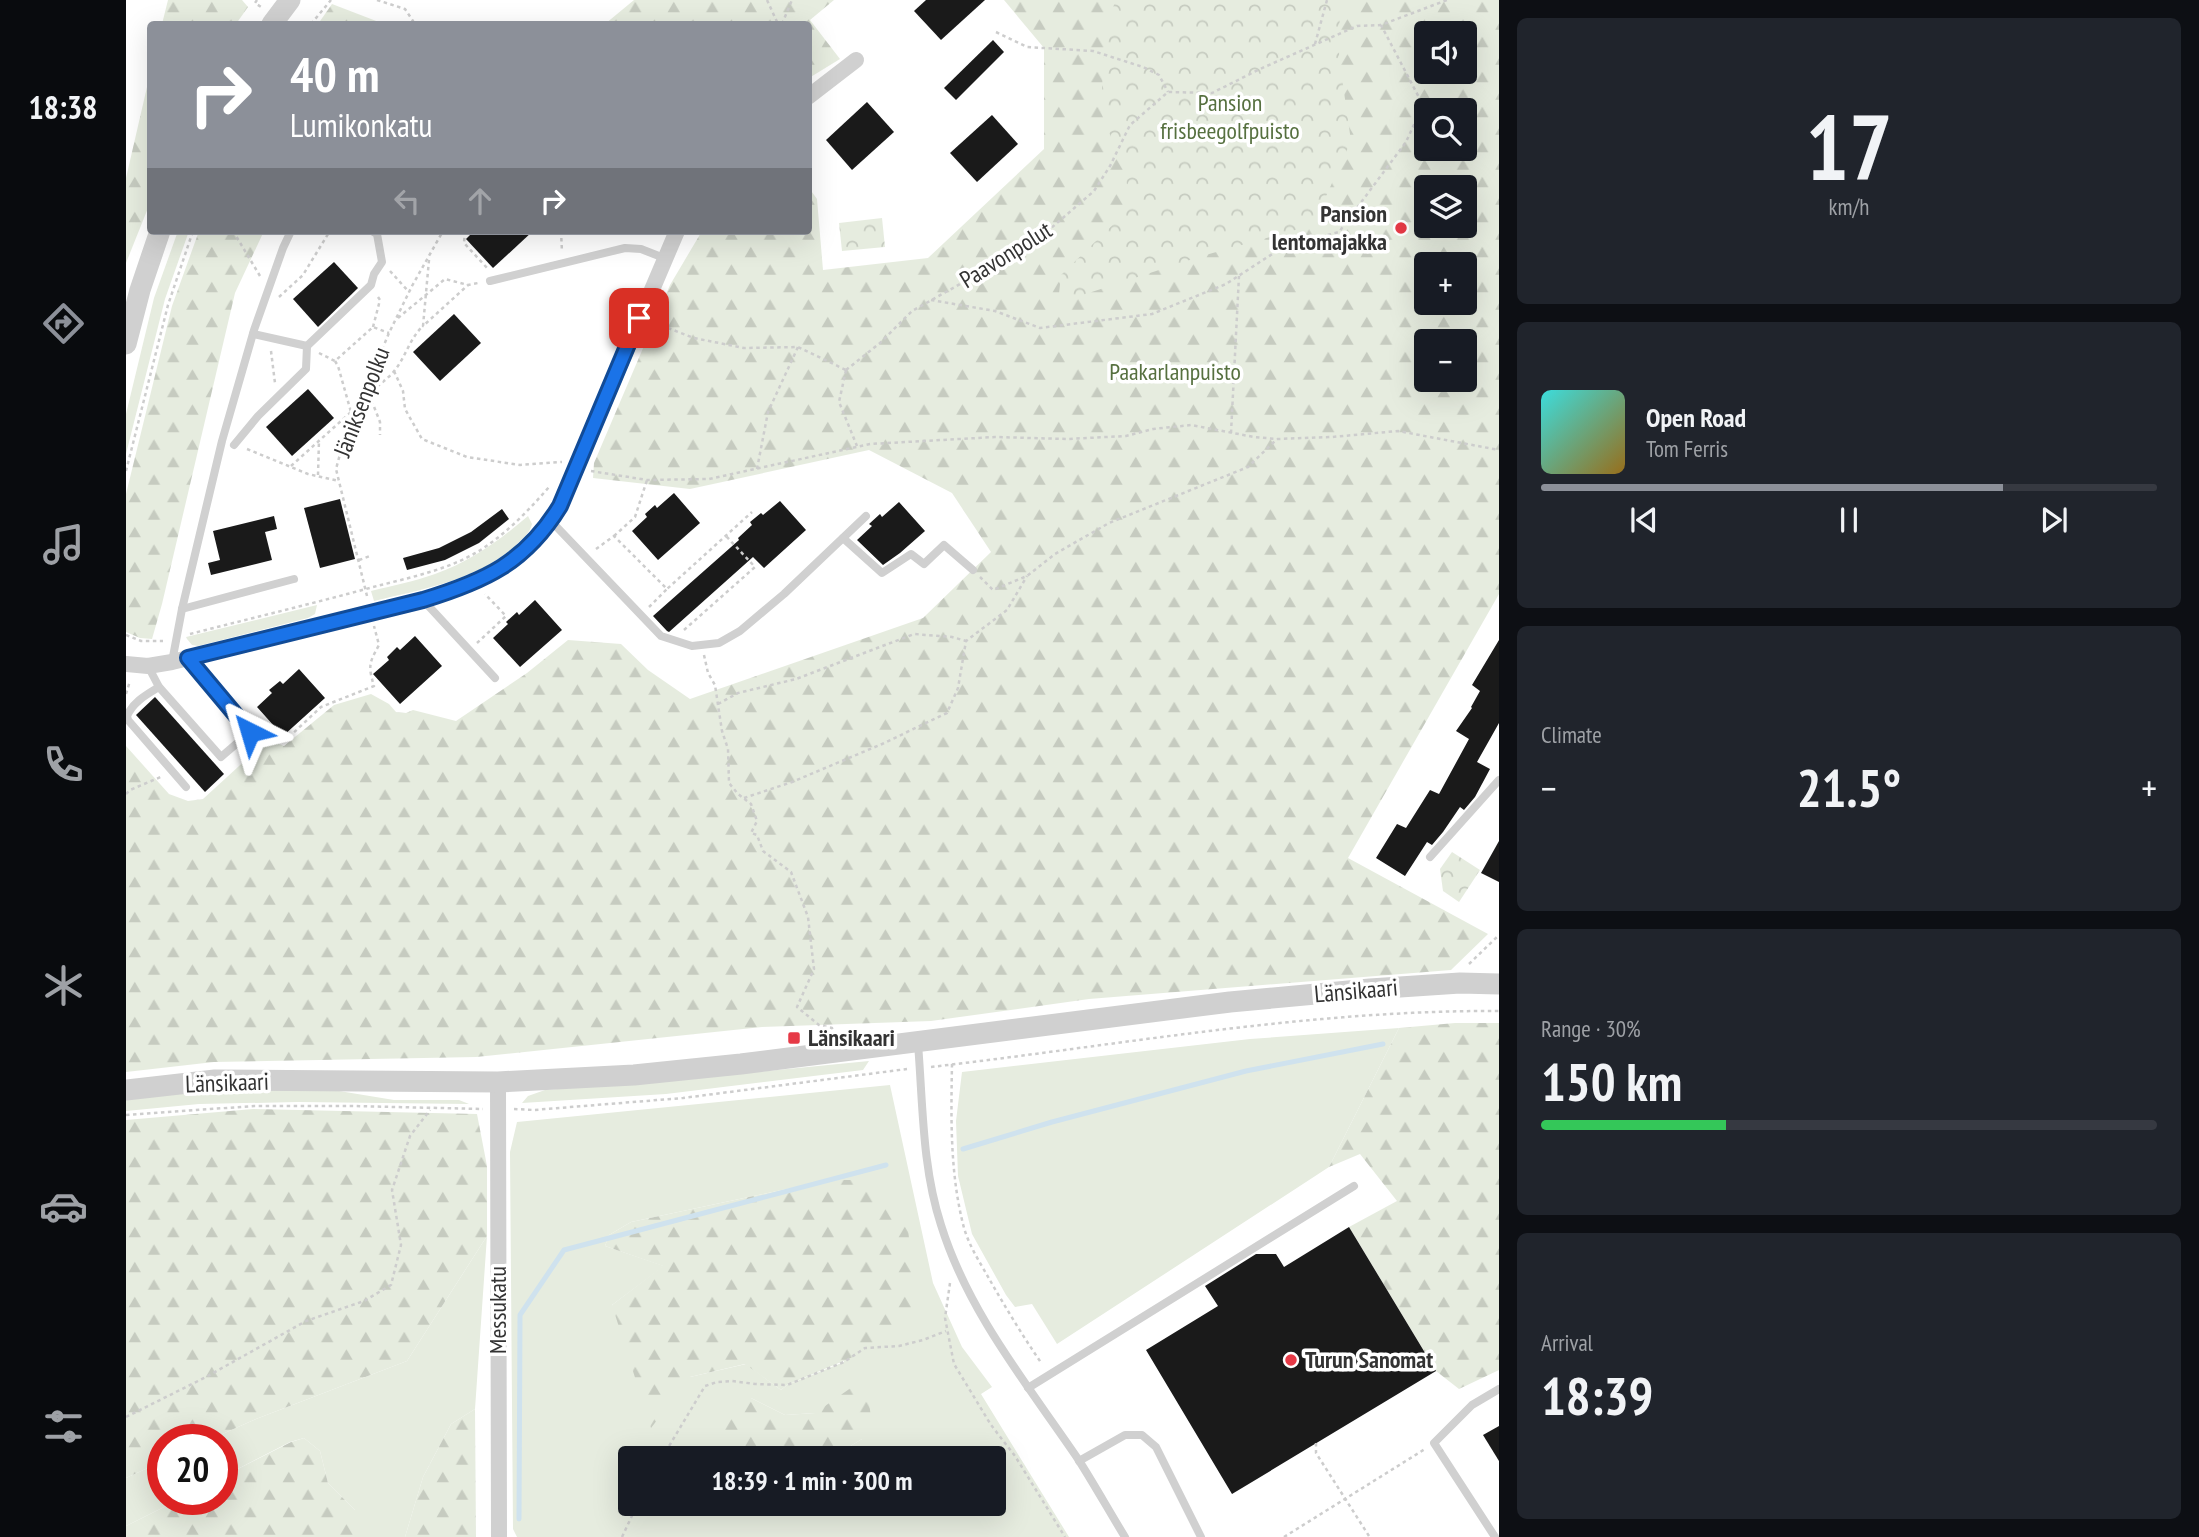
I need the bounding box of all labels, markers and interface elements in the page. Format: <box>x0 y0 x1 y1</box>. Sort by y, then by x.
map controls <box>1414 21 1477 392</box>
button: sound <box>1414 21 1477 84</box>
text: 40 m <box>290 42 379 106</box>
icon: right <box>175 49 266 140</box>
text: 18:38 <box>28 86 98 128</box>
park label: Pansion frisbeegolfpuisto <box>1160 87 1300 146</box>
text: 17 <box>1806 87 1893 205</box>
button: search <box>1414 98 1477 161</box>
text: Lumikonkatu <box>290 104 432 146</box>
button: layers <box>1414 175 1477 238</box>
icon: left <box>388 182 426 220</box>
icon: ahead <box>461 182 499 220</box>
icon: right <box>534 182 572 220</box>
text: km/h <box>1829 192 1869 221</box>
place label: Pansion lentomajakka <box>1272 198 1387 257</box>
street label: Paavonpolut <box>954 214 1058 295</box>
marker: Pansion lentomajakka <box>1393 220 1409 236</box>
button: + <box>1414 252 1477 315</box>
pin <box>609 288 669 348</box>
icon: directions <box>39 299 88 348</box>
icon: arrive <box>620 299 658 337</box>
button: − <box>1414 329 1477 392</box>
street label: Jäniksenpolku <box>326 343 397 462</box>
park label: Paakarlanpuisto <box>1109 356 1241 387</box>
text: Open Road <box>1646 401 1746 434</box>
text: Tom Ferris <box>1646 434 1728 463</box>
icon: previous <box>1625 501 1663 539</box>
icon: pause <box>1830 501 1868 539</box>
icon: next <box>2035 501 2073 539</box>
icon: music <box>39 520 88 569</box>
position arrow <box>213 695 287 769</box>
text: Climate <box>1541 720 1602 749</box>
icon: phone <box>39 740 88 789</box>
text: 21.5° <box>1797 754 1901 821</box>
text: − <box>1541 763 1557 812</box>
text: + <box>2141 763 2157 812</box>
icon: climate <box>39 961 88 1010</box>
street label: Länsikaari <box>1313 971 1399 1010</box>
text: Range · 30% <box>1541 1014 1641 1043</box>
place label: Länsikaari <box>808 1022 895 1053</box>
marker: Länsikaari <box>786 1030 802 1046</box>
text: 150 km <box>1541 1048 1682 1115</box>
street label: Länsikaari <box>185 1066 269 1099</box>
icon: car <box>39 1182 88 1231</box>
street label: Messukatu <box>482 1266 513 1354</box>
text: Arrival <box>1541 1328 1593 1357</box>
place label: Turun Sanomat <box>1305 1344 1433 1375</box>
marker: Turun Sanomat <box>1283 1352 1299 1368</box>
text: 18:39 <box>1541 1362 1653 1429</box>
icon: filters <box>39 1402 88 1451</box>
speed limit sign: 20 <box>147 1424 238 1515</box>
text: 18:39 · 1 min · 300 m <box>712 1464 912 1497</box>

